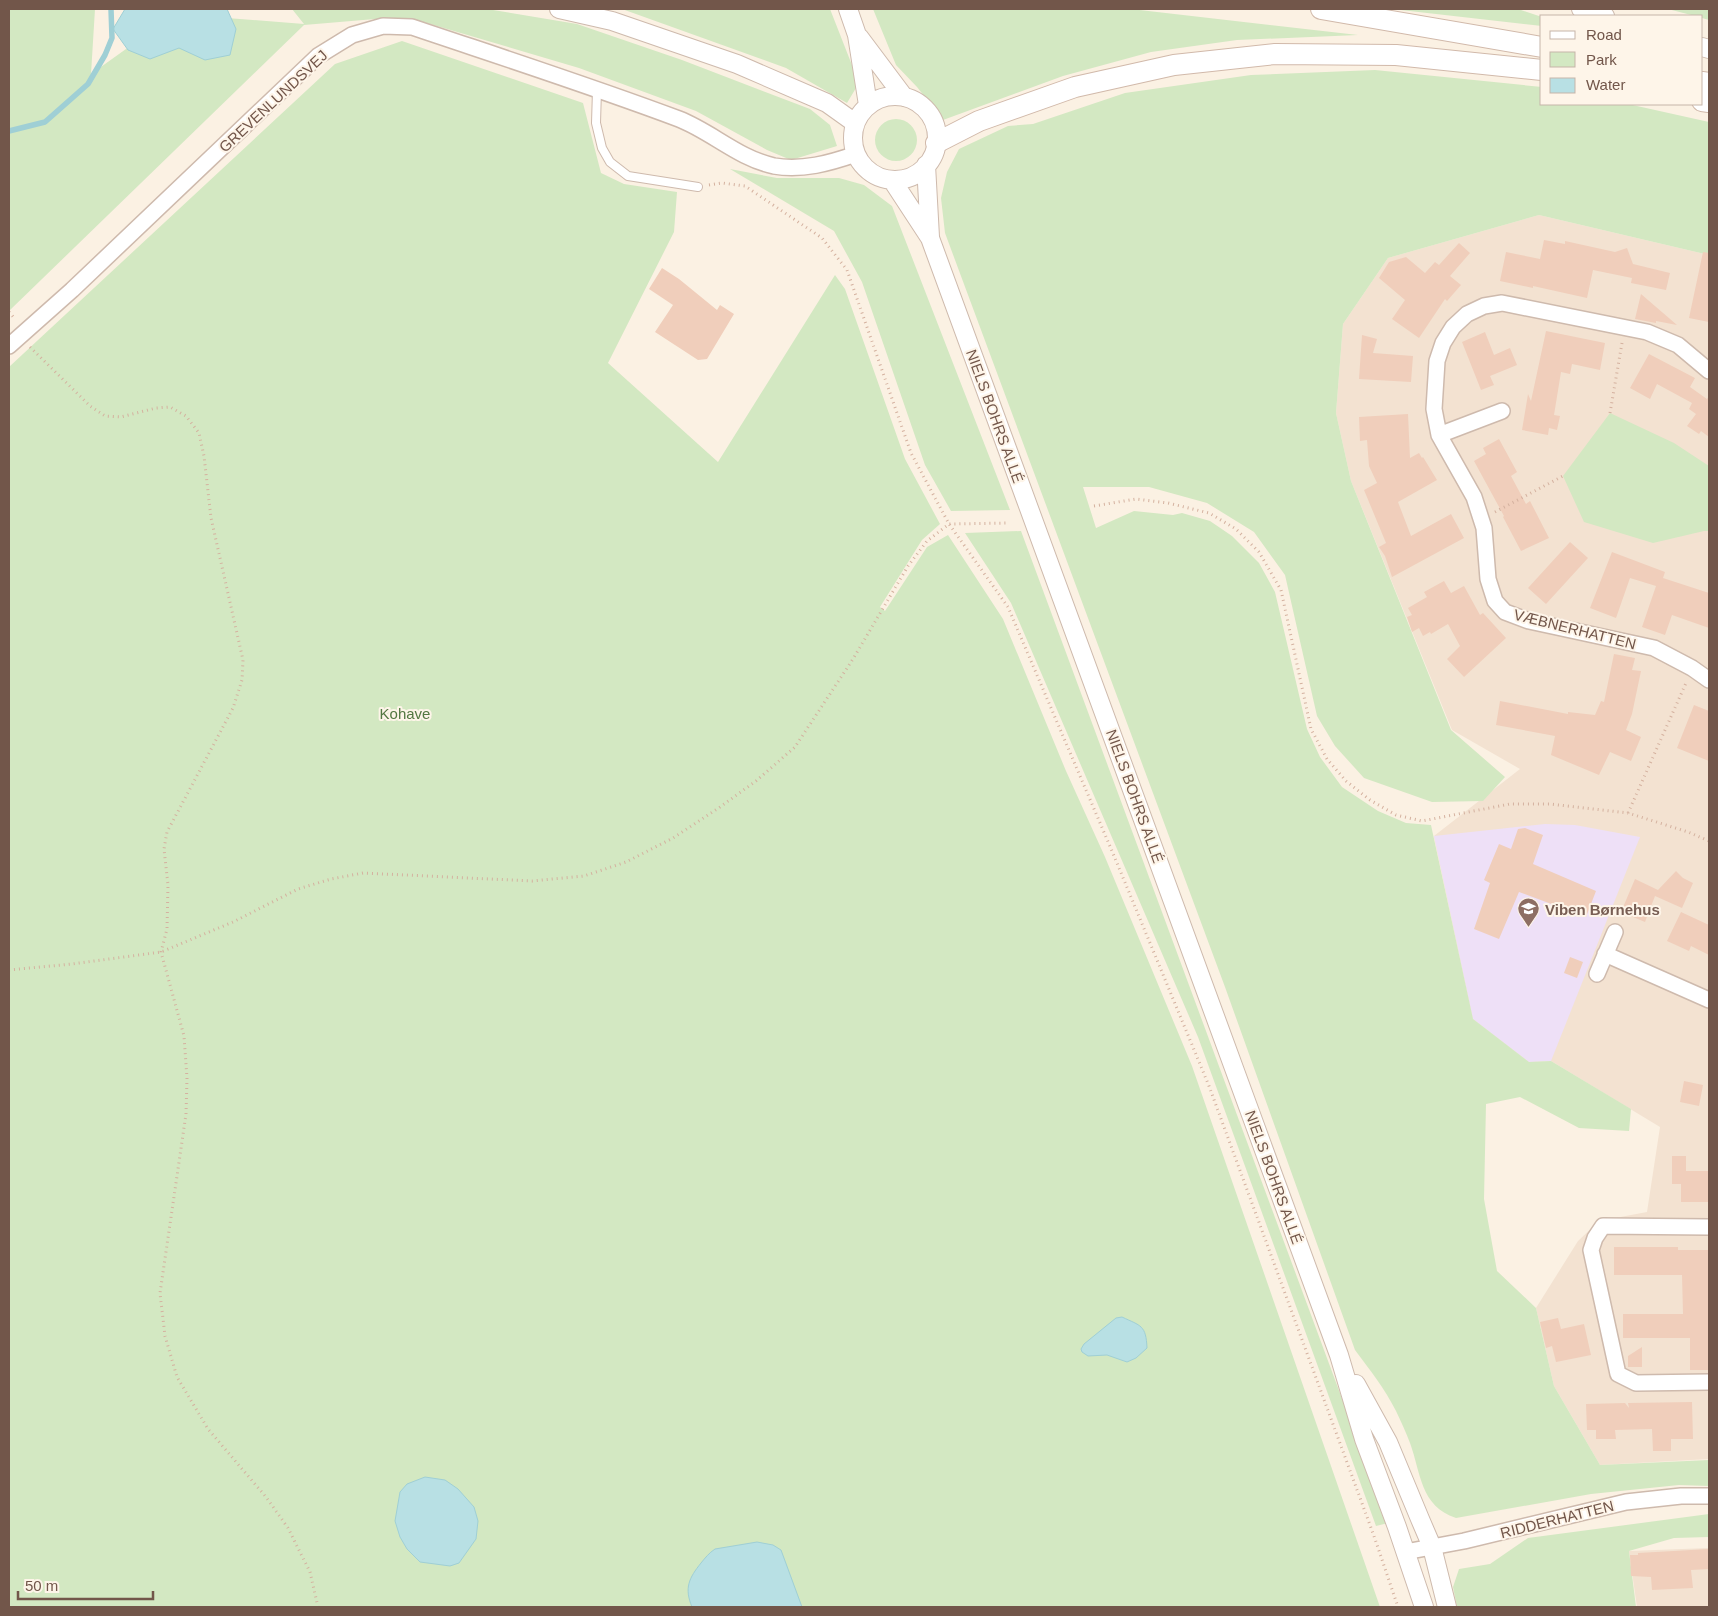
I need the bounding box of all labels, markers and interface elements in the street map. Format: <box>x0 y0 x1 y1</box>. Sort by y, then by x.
legend <box>1540 15 1703 105</box>
text: Road <box>1586 26 1622 43</box>
street label: GREVENLUNDSVEJ <box>215 46 331 156</box>
text: Park <box>1586 51 1617 68</box>
text: Water <box>1586 76 1625 93</box>
street label: NIELS BOHRS ALLÉ <box>963 347 1027 485</box>
street label: VÆBNERHATTEN <box>1512 606 1638 652</box>
park label: Kohave <box>380 705 430 722</box>
street label: NIELS BOHRS ALLÉ <box>1103 727 1167 865</box>
school or university icon: Viben Børnehus <box>1517 897 1541 928</box>
place label: Viben Børnehus <box>1545 901 1660 918</box>
street label: NIELS BOHRS ALLÉ <box>1242 1108 1306 1246</box>
street label: RIDDERHATTEN <box>1498 1497 1616 1541</box>
scale bar <box>18 1568 152 1600</box>
text: 50 m <box>25 1577 58 1594</box>

